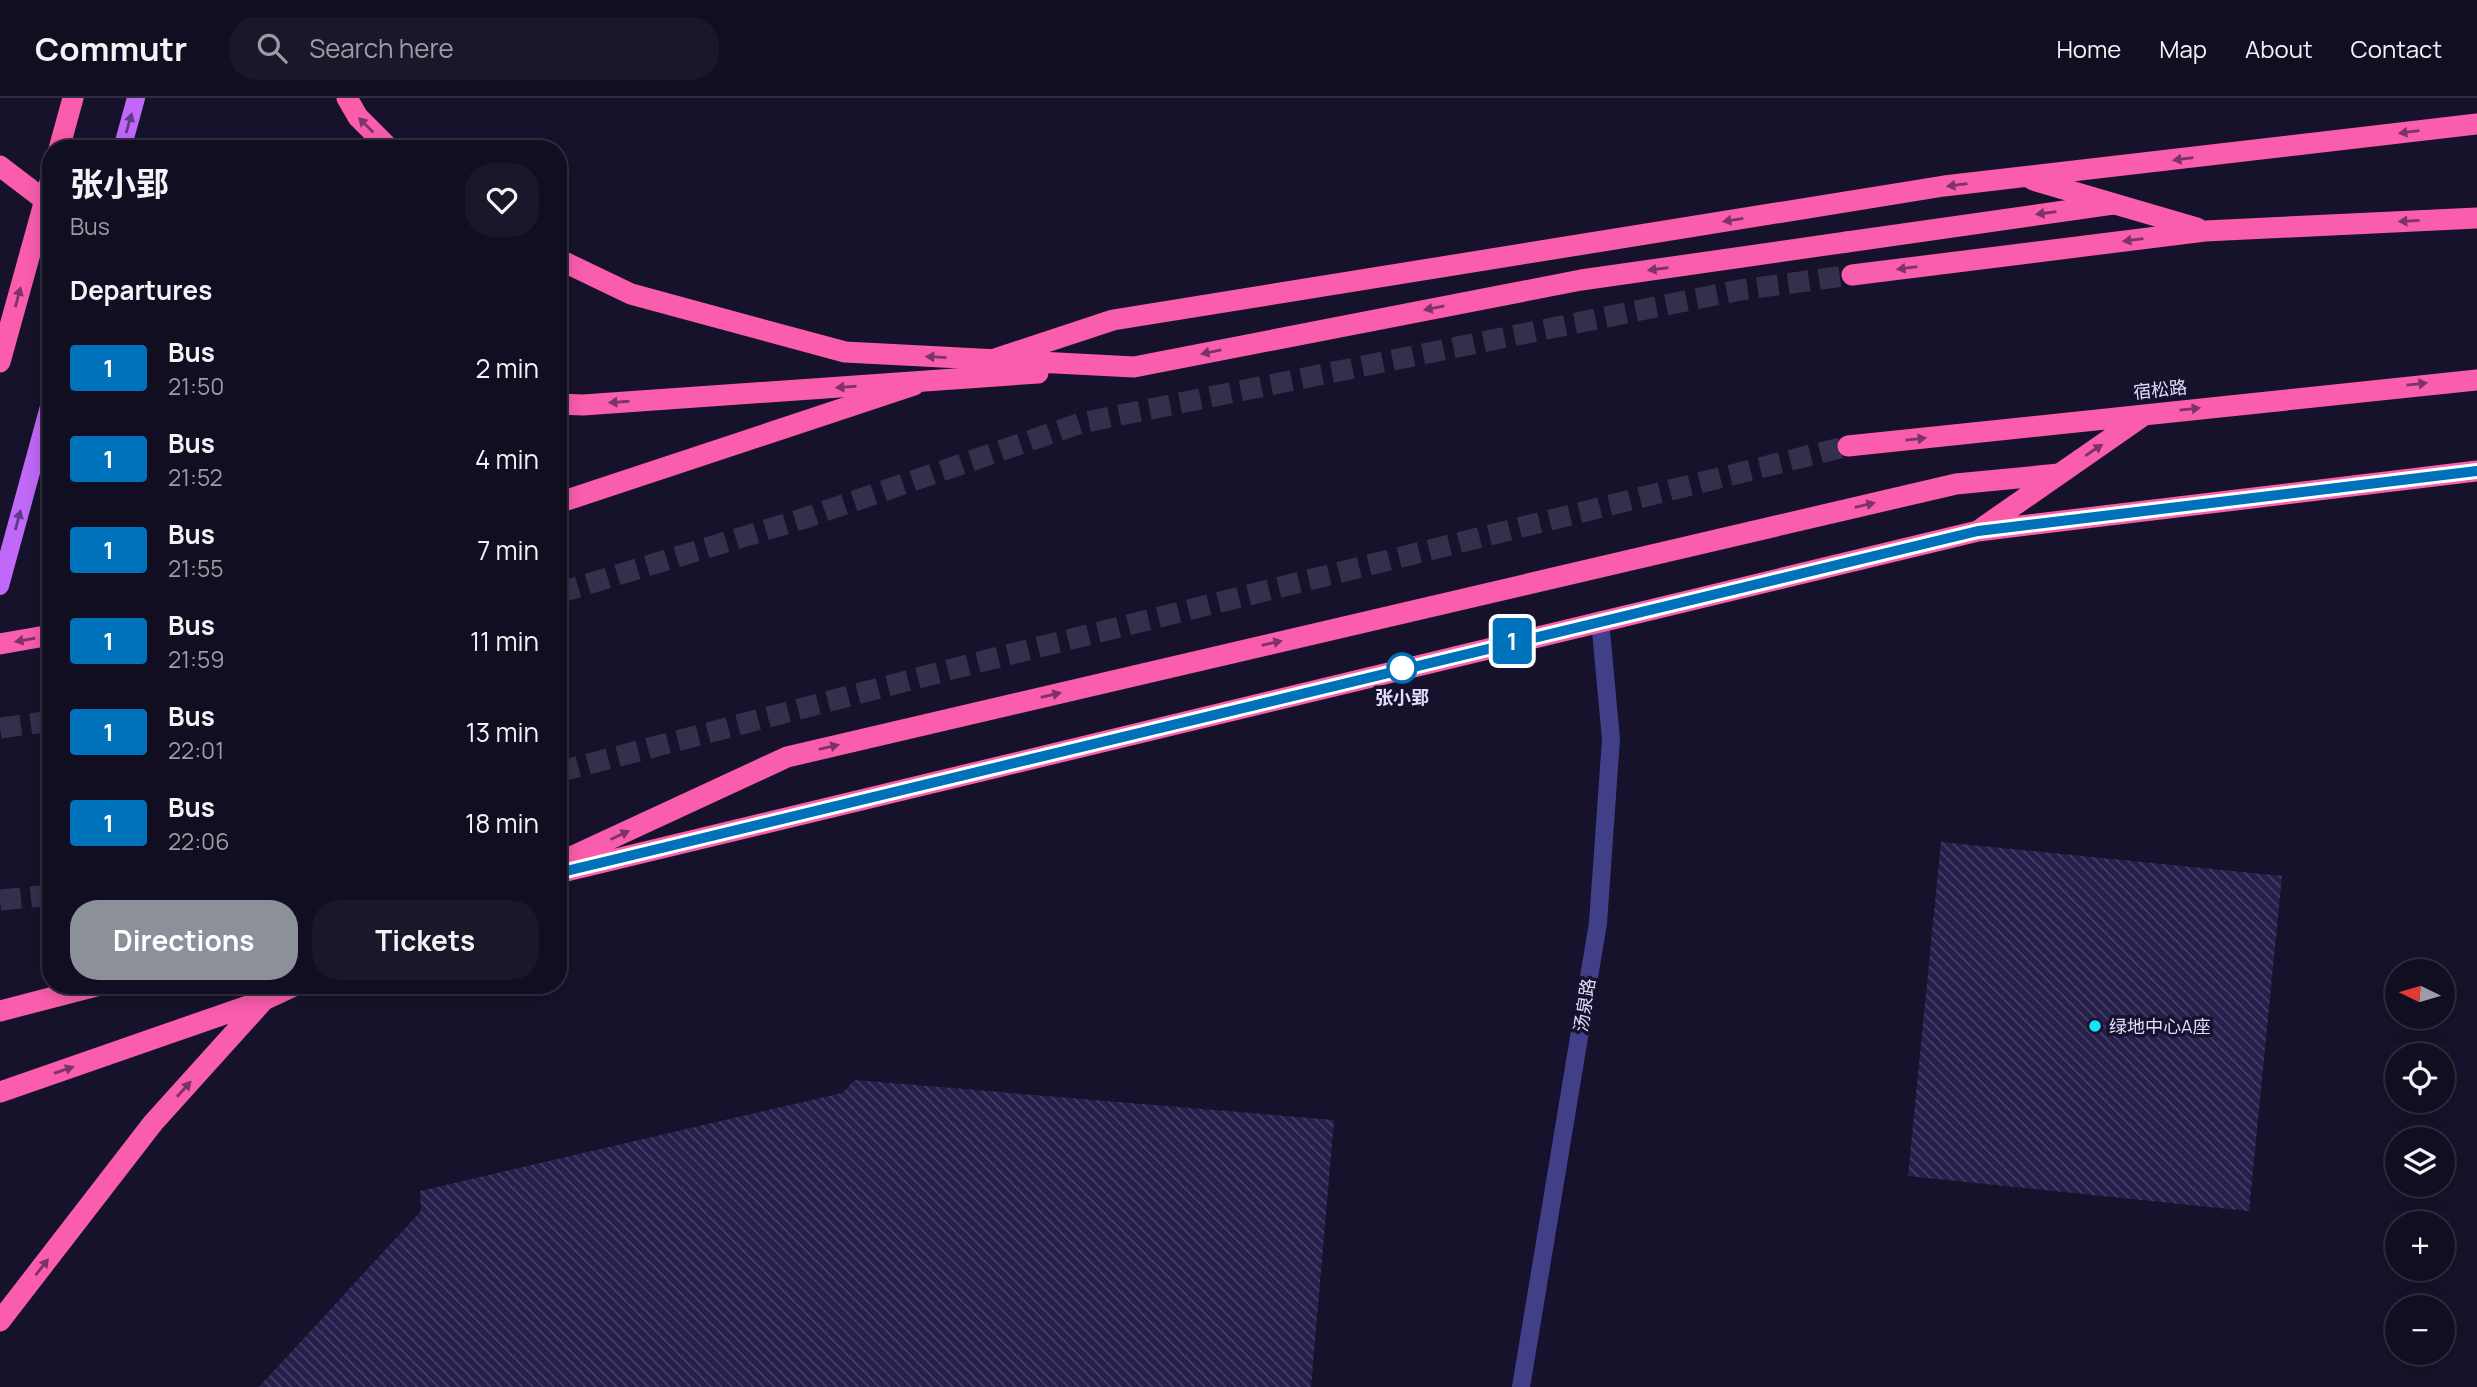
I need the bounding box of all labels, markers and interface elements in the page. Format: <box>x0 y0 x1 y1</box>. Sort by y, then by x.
search box <box>229 17 719 80</box>
text: Commutr <box>35 26 187 71</box>
icon: search <box>253 29 291 67</box>
text: Search here <box>309 30 454 66</box>
text: Home <box>2056 32 2121 65</box>
text: Map <box>2159 32 2207 65</box>
text: About <box>2245 32 2313 65</box>
text: Contact <box>2351 32 2442 65</box>
one-way arrow <box>124 112 135 134</box>
one-way arrow <box>359 117 375 134</box>
one-way arrow <box>2398 127 2420 138</box>
one-way arrow <box>2172 153 2194 164</box>
text: 张小郢 <box>70 161 169 206</box>
button: heart <box>465 163 539 237</box>
one-way arrow <box>1946 179 1968 190</box>
one-way arrow <box>2035 208 2057 219</box>
text: Bus <box>70 210 110 242</box>
one-way arrow <box>1721 215 1743 226</box>
one-way arrow <box>2398 216 2420 227</box>
one-way arrow <box>2122 234 2144 245</box>
one-way arrow <box>1896 263 1918 274</box>
one-way arrow <box>1647 264 1669 275</box>
text: Departures <box>70 272 212 308</box>
one-way arrow <box>13 285 24 307</box>
one-way arrow <box>1423 303 1445 314</box>
text: Bus <box>168 334 215 370</box>
one-way arrow <box>1200 346 1222 357</box>
text: 2 min <box>475 350 539 386</box>
text: 1 <box>103 351 114 384</box>
one-way arrow <box>925 351 947 362</box>
text: 21:50 <box>168 370 224 402</box>
street label: 宿松路 <box>2132 374 2188 404</box>
one-way arrow <box>2406 378 2428 389</box>
one-way arrow <box>835 381 857 392</box>
one-way arrow <box>608 397 630 408</box>
one-way arrow <box>2180 403 2202 414</box>
text: Bus <box>168 425 215 461</box>
one-way arrow <box>1905 433 1927 444</box>
text: 4 min <box>475 441 539 477</box>
text: 1 <box>103 442 114 475</box>
one-way arrow <box>2085 443 2103 457</box>
text: 21:52 <box>168 461 223 493</box>
one-way arrow <box>1854 499 1876 510</box>
one-way arrow <box>13 509 24 531</box>
text: Bus <box>168 516 215 552</box>
text: 7 min <box>477 532 539 568</box>
text: 1 <box>103 533 114 566</box>
text: 21:55 <box>168 552 224 584</box>
text: Bus <box>168 607 215 643</box>
line badge: 1 <box>1489 618 1535 664</box>
text: 11 min <box>470 623 539 659</box>
text: 1 <box>103 624 114 657</box>
text: 1 <box>1507 624 1517 657</box>
one-way arrow <box>14 635 36 646</box>
one-way arrow <box>1261 637 1283 648</box>
text: 21:59 <box>168 643 225 675</box>
marker: 张小郢 <box>1387 653 1417 683</box>
place label: 张小郢 <box>1375 685 1429 709</box>
one-way arrow <box>1040 689 1062 700</box>
text: Bus <box>168 698 215 734</box>
text: 13 min <box>466 714 539 750</box>
text: 1 <box>103 715 114 748</box>
text: 22:01 <box>168 734 224 766</box>
one-way arrow <box>818 741 840 752</box>
text: Bus <box>168 789 215 825</box>
text: 18 min <box>465 805 539 841</box>
text: 1 <box>103 806 114 839</box>
text: 22:06 <box>168 825 229 857</box>
one-way arrow <box>610 829 630 840</box>
button: Directions <box>70 900 298 980</box>
button: Tickets <box>312 900 539 980</box>
north arrow <box>2385 959 2455 1029</box>
map controls <box>2385 959 2455 1365</box>
street label: 汤泉路 <box>1568 976 1600 1034</box>
place label: 绿地中心A座 <box>2109 1014 2210 1038</box>
marker: 绿地中心A座 <box>2087 1018 2103 1034</box>
button: locate <box>2385 1043 2455 1113</box>
one-way arrow <box>54 1064 75 1075</box>
one-way arrow <box>175 1081 191 1098</box>
button: layers <box>2385 1127 2455 1197</box>
button: + <box>2385 1211 2455 1281</box>
one-way arrow <box>34 1259 49 1277</box>
button: − <box>2385 1295 2455 1365</box>

